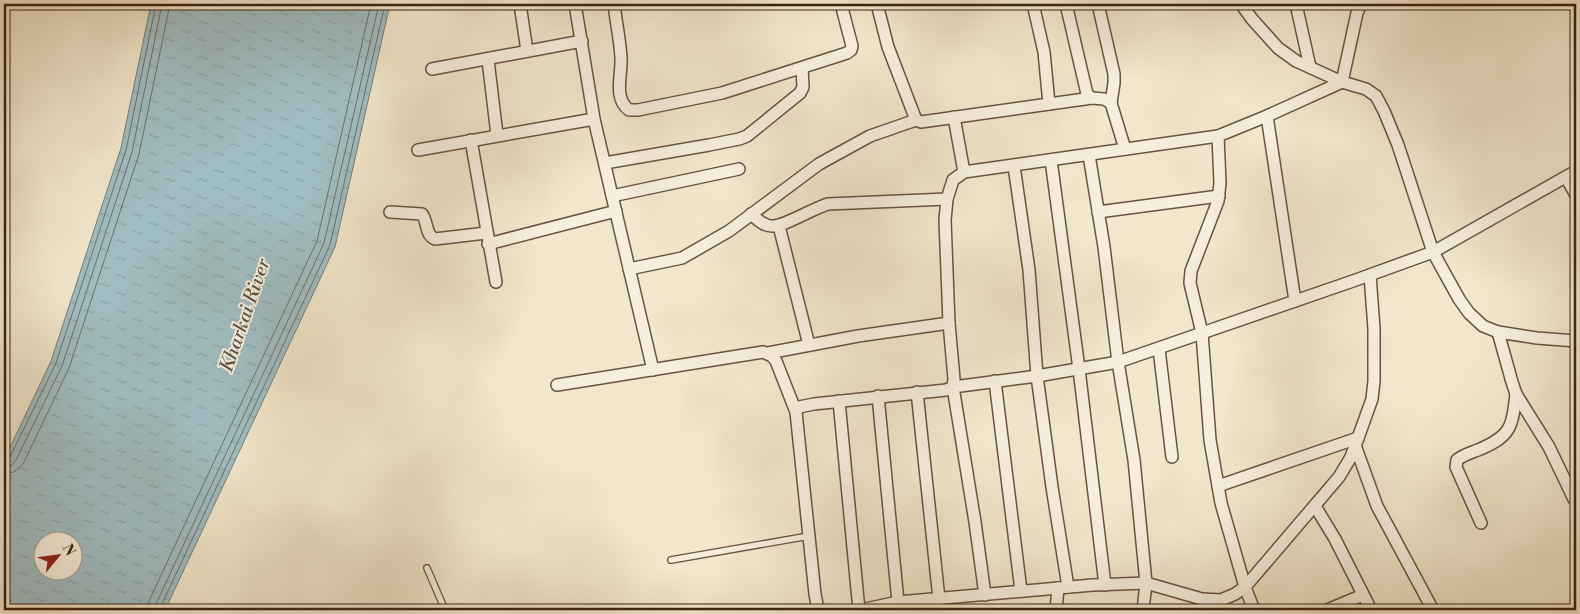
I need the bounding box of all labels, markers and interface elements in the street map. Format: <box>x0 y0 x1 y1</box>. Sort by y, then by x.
water label: Kharkai River <box>214 255 276 375</box>
north arrow <box>32 532 82 582</box>
text: N <box>58 541 79 559</box>

